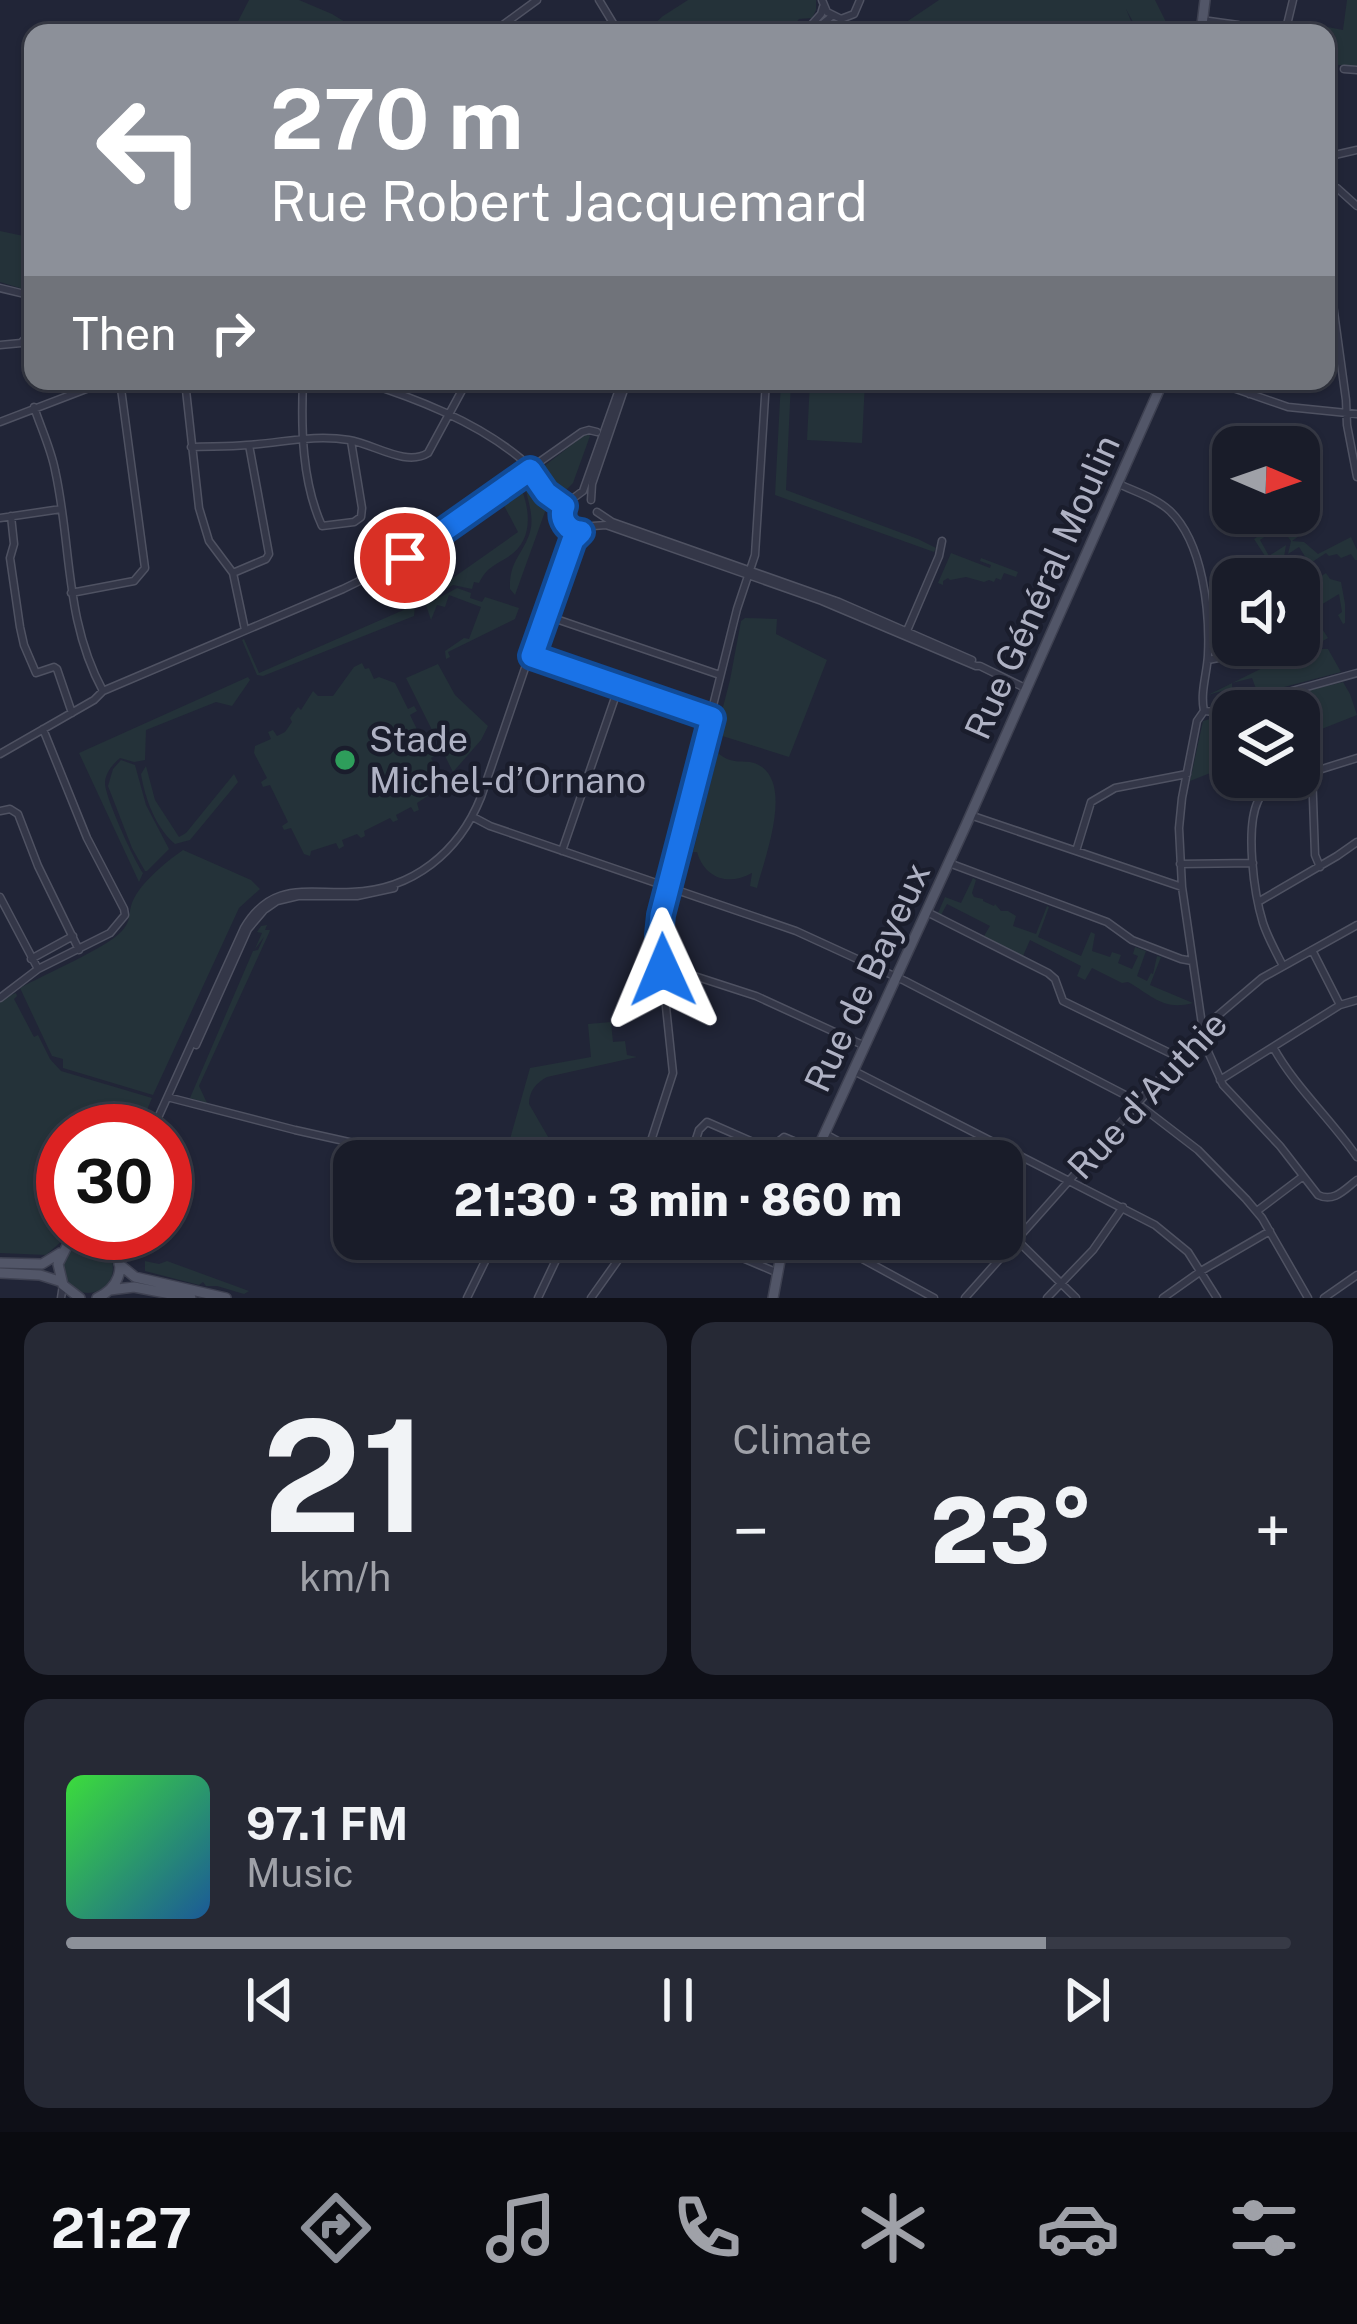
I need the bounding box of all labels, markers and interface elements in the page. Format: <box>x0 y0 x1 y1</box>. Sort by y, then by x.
text: 270 m <box>270 69 523 168</box>
icon: left <box>72 72 228 228</box>
text: Rue Robert Jacquemard <box>270 170 868 233</box>
icon: right <box>200 300 266 366</box>
text: Then <box>72 307 176 360</box>
north arrow <box>1212 426 1320 534</box>
map controls <box>1212 426 1320 798</box>
street label: Rue Général Moulin <box>956 428 1128 746</box>
pin <box>354 507 456 609</box>
icon: arrive <box>372 525 438 591</box>
button: sound <box>1212 558 1320 666</box>
button: layers <box>1212 690 1320 798</box>
place label: Stade Michel-d’Ornano <box>369 718 646 801</box>
marker: Stade Michel-d’Ornano <box>332 747 358 773</box>
street label: Rue de Bayeux <box>796 856 938 1098</box>
position arrow <box>600 907 726 1033</box>
street label: Rue d'Authie <box>1059 1003 1235 1187</box>
speed limit sign: 30 <box>36 1104 192 1260</box>
text: 21:30 · 3 min · 860 m <box>454 1173 902 1226</box>
text: 21 <box>262 1384 428 1567</box>
text: Climate <box>733 1417 872 1463</box>
text: 23° <box>930 1477 1093 1583</box>
text: − <box>733 1492 769 1570</box>
text: + <box>1254 1492 1291 1570</box>
text: km/h <box>299 1554 391 1600</box>
text: 97.1 FM <box>246 1797 408 1850</box>
text: Music <box>246 1850 354 1896</box>
icon: previous <box>237 1967 303 2033</box>
icon: pause <box>645 1967 711 2033</box>
icon: next <box>1054 1967 1120 2033</box>
icon: directions <box>294 2186 378 2270</box>
icon: music <box>479 2186 563 2270</box>
icon: phone <box>665 2186 749 2270</box>
icon: climate <box>851 2186 935 2270</box>
icon: car <box>1036 2186 1120 2270</box>
icon: filters <box>1222 2186 1306 2270</box>
text: 21:27 <box>51 2197 192 2260</box>

